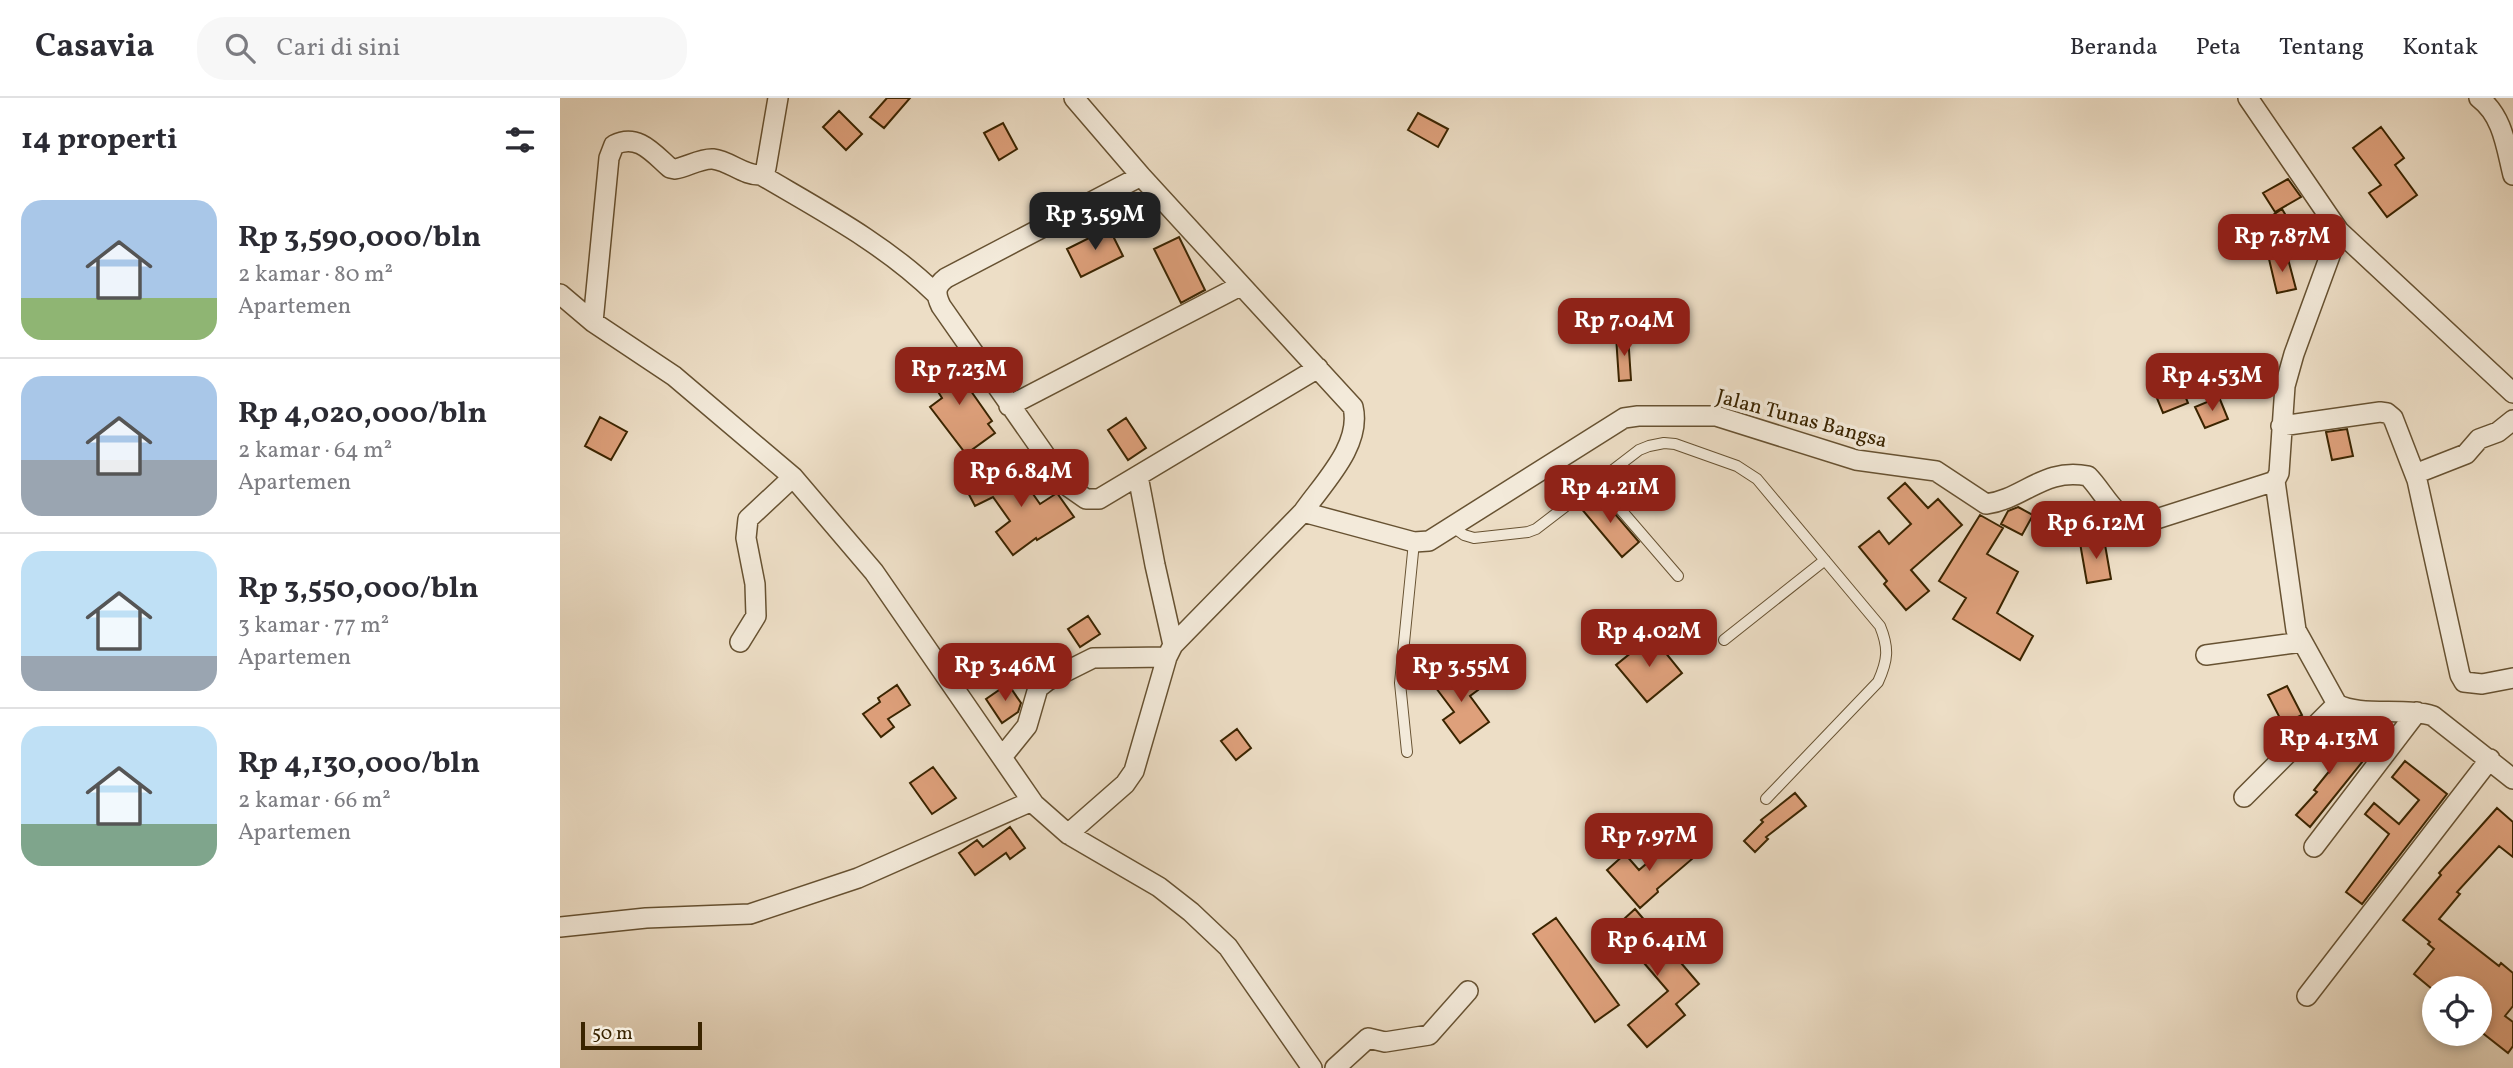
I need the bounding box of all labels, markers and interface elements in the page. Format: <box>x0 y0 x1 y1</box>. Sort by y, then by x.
search box <box>197 17 687 80</box>
text: Casavia <box>35 25 155 71</box>
icon: search <box>221 29 259 67</box>
text: Cari di sini <box>277 30 400 66</box>
text: Beranda <box>2070 31 2158 65</box>
text: Peta <box>2196 31 2241 65</box>
text: Tentang <box>2279 31 2364 65</box>
text: Kontak <box>2402 31 2478 65</box>
text: 14 properti <box>21 119 178 161</box>
icon: filters <box>501 121 539 159</box>
pin: Rp 3.59M <box>1023 192 1167 252</box>
text: Rp 3.59M <box>1045 199 1145 231</box>
pin: Rp 7.87M <box>2210 214 2354 274</box>
text: Rp 3,590,000/bln <box>238 217 481 259</box>
text: Rp 7.87M <box>2234 221 2330 253</box>
icon: home <box>77 228 161 312</box>
text: 2 kamar · 80 m² <box>238 259 393 291</box>
text: Apartemen <box>238 291 351 323</box>
pin: Rp 7.04M <box>1552 299 1696 358</box>
text: Rp 7.04M <box>1574 305 1674 337</box>
pin: Rp 7.23M <box>887 348 1031 407</box>
text: Rp 7.23M <box>911 354 1007 386</box>
pin: Rp 4.53M <box>2140 354 2284 413</box>
text: Rp 4.53M <box>2162 360 2262 392</box>
street label: Jalan Tunas Bangsa <box>1713 383 1890 456</box>
text: Rp 4,020,000/bln <box>238 393 487 435</box>
icon: home <box>77 404 161 488</box>
text: 2 kamar · 64 m² <box>238 435 392 467</box>
pin: Rp 6.84M <box>949 450 1093 509</box>
text: Rp 6.84M <box>970 456 1072 488</box>
pin: Rp 4.21M <box>1538 466 1682 525</box>
text: Apartemen <box>238 467 351 499</box>
text: Rp 4.21M <box>1560 472 1660 504</box>
pin: Rp 6.12M <box>2024 502 2168 561</box>
text: Rp 6.12M <box>2047 508 2145 540</box>
text: Rp 3,550,000/bln <box>238 568 479 610</box>
icon: home <box>77 579 161 663</box>
text: 3 kamar · 77 m² <box>238 610 389 642</box>
pin: Rp 4.02M <box>1577 610 1721 669</box>
text: Rp 4.02M <box>1597 616 1701 648</box>
text: Apartemen <box>238 642 351 674</box>
pin: Rp 3.46M <box>933 644 1077 703</box>
pin: Rp 3.55M <box>1389 644 1533 704</box>
text: Rp 3.46M <box>954 650 1056 682</box>
text: Rp 3.55M <box>1412 651 1510 683</box>
pin: Rp 4.13M <box>2257 716 2401 776</box>
text: Rp 4.13M <box>2280 723 2378 755</box>
text: Rp 4,130,000/bln <box>238 743 480 785</box>
icon: home <box>77 754 161 838</box>
text: 2 kamar · 66 m² <box>238 785 391 817</box>
pin: Rp 7.97M <box>1577 814 1721 873</box>
text: Apartemen <box>238 817 351 849</box>
text: Rp 7.97M <box>1601 820 1697 852</box>
pin: Rp 6.41M <box>1585 918 1729 978</box>
text: Rp 6.41M <box>1607 925 1707 957</box>
map controls <box>2422 976 2492 1046</box>
button: locate <box>2422 976 2492 1046</box>
scale bar <box>581 1019 702 1051</box>
text: 50 m <box>592 1021 633 1047</box>

